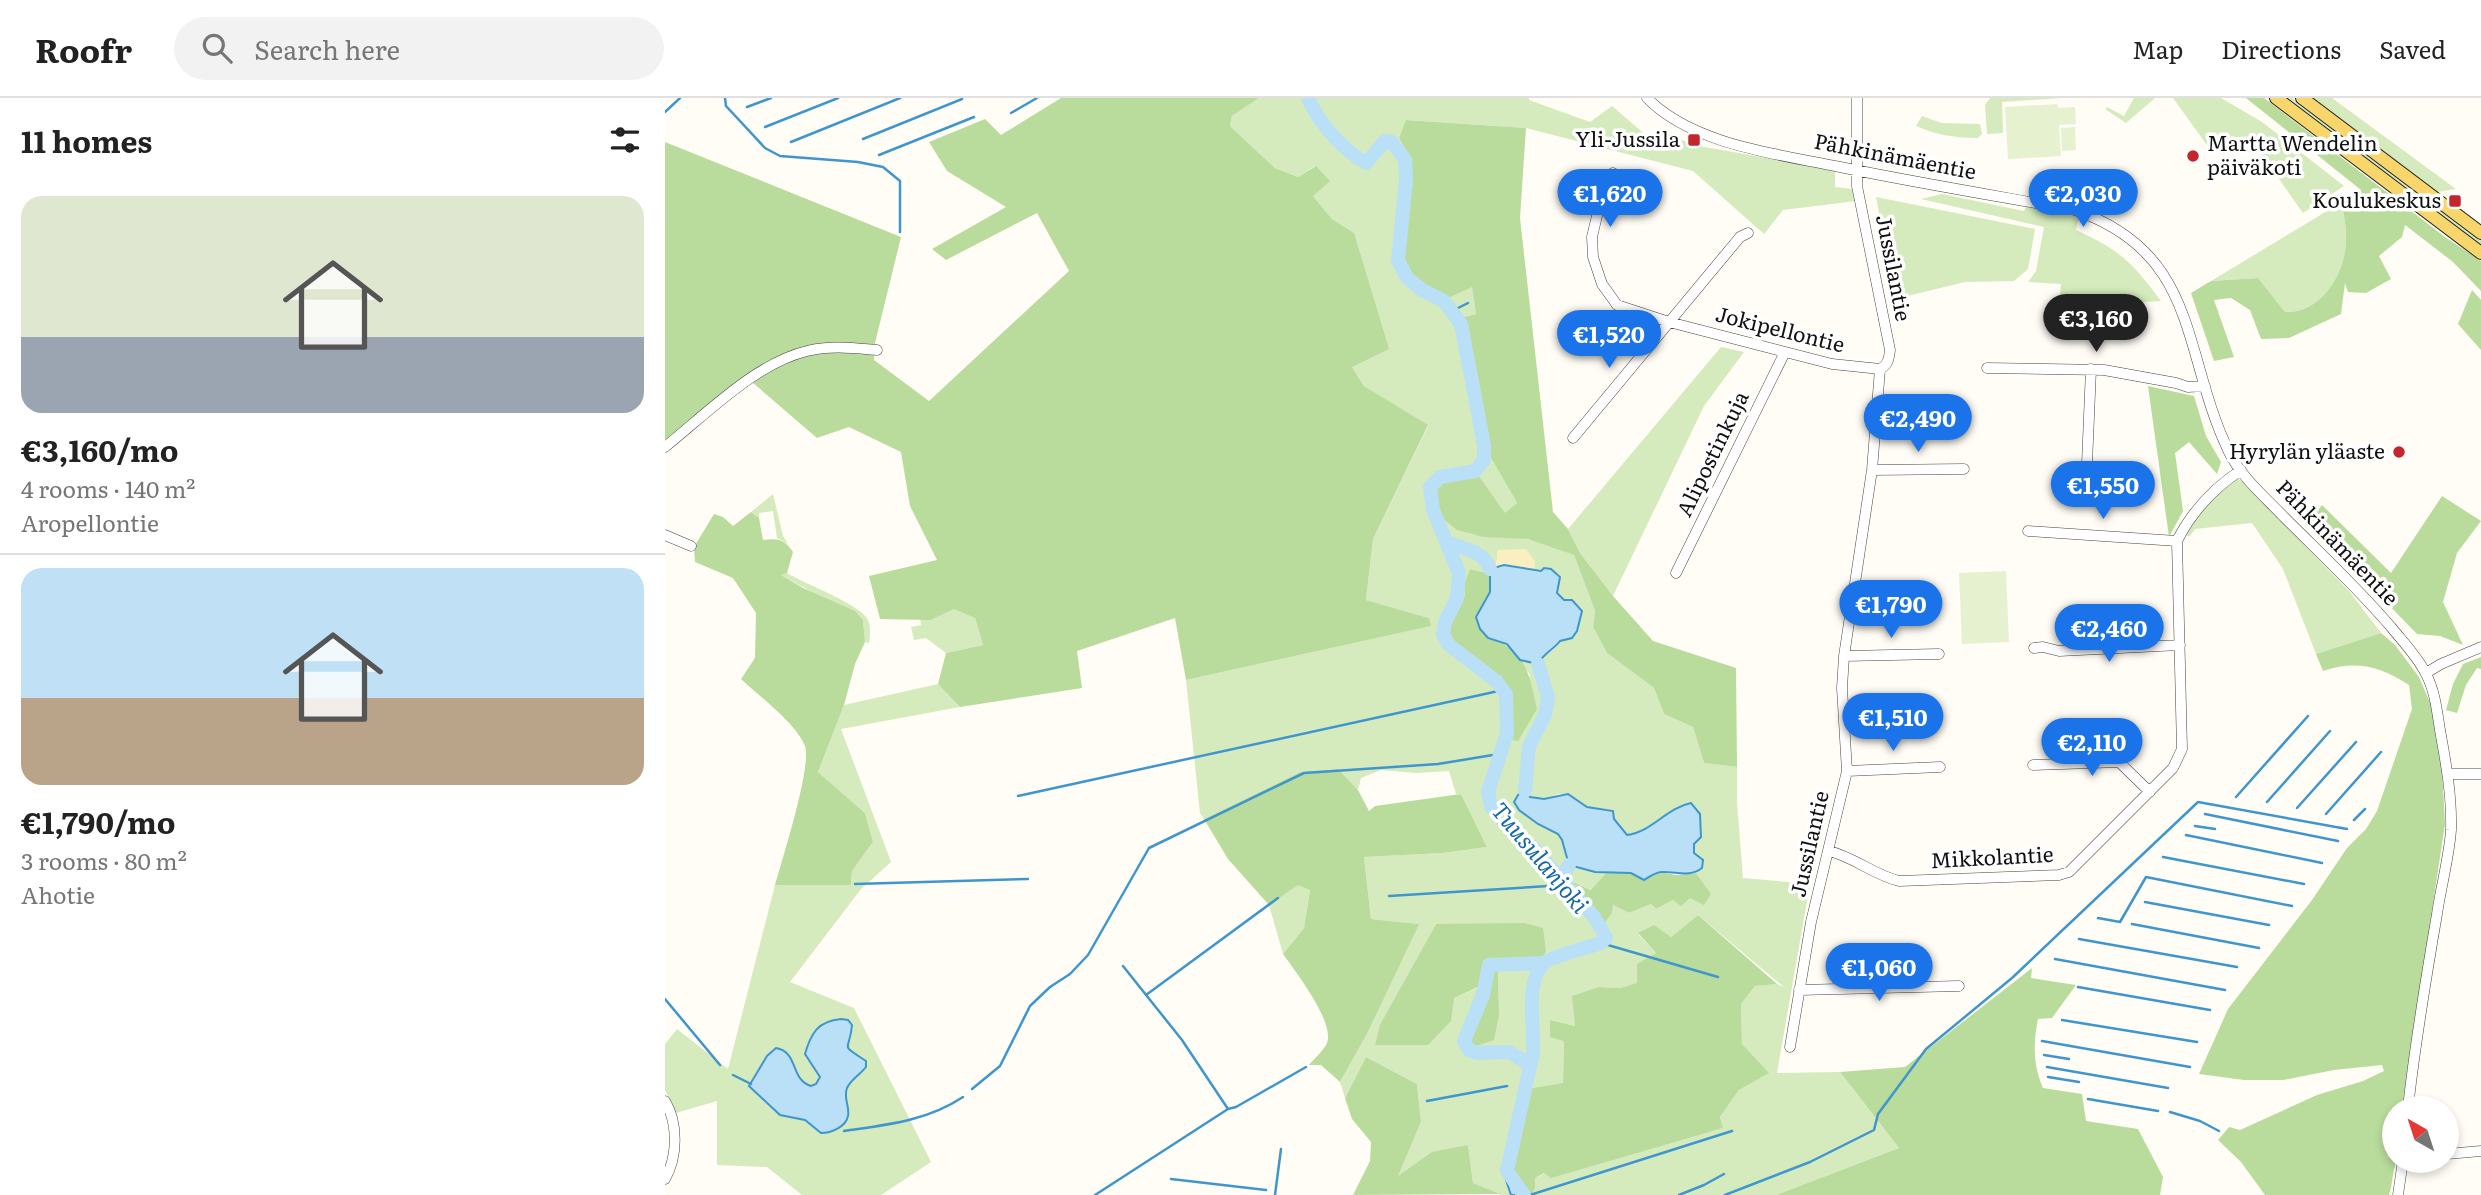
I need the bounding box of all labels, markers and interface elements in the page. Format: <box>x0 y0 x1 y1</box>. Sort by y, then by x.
search box <box>174 17 664 80</box>
text: Roofr <box>35 24 132 73</box>
icon: search <box>198 29 236 67</box>
text: Search here <box>254 29 400 68</box>
text: Map <box>2132 31 2183 66</box>
text: Directions <box>2221 31 2341 66</box>
text: Saved <box>2379 31 2446 66</box>
text: 11 homes <box>21 118 152 162</box>
icon: filters <box>606 121 644 159</box>
place label: Yli-Jussila <box>1575 122 1681 153</box>
street label: Pähkinämäentie <box>1812 124 1979 185</box>
place label: Martta Wendelin päiväkoti <box>2207 126 2378 181</box>
marker: Yli-Jussila <box>1686 132 1702 148</box>
marker: Martta Wendelin päiväkoti <box>2185 148 2201 164</box>
pin: €1,620 <box>1553 170 1667 229</box>
pin: €2,030 <box>2026 170 2140 229</box>
text: €1,620 <box>1574 175 1646 209</box>
text: €2,030 <box>2045 175 2121 209</box>
place label: Koulukeskus <box>2312 183 2441 214</box>
marker: Koulukeskus <box>2447 193 2463 209</box>
street label: Jussilantie <box>1870 211 1921 324</box>
icon: home <box>270 242 396 368</box>
pin: €3,160 <box>2039 294 2153 354</box>
street label: Jokipellontie <box>1713 297 1848 359</box>
text: €3,160 <box>2059 300 2133 334</box>
pin: €1,520 <box>1552 310 1666 370</box>
text: €1,520 <box>1573 316 1645 350</box>
street label: Alipostinkuja <box>1667 384 1755 521</box>
pin: €2,490 <box>1861 394 1975 454</box>
text: €2,490 <box>1880 400 1956 434</box>
text: €3,160/mo <box>21 427 179 471</box>
place label: Hyrylän yläaste <box>2229 434 2385 465</box>
marker: Hyrylän yläaste <box>2391 444 2407 460</box>
pin: €1,550 <box>2046 462 2160 521</box>
text: €1,550 <box>2067 467 2139 501</box>
text: 4 rooms · 140 m² <box>21 471 195 505</box>
street label: Pähkinämäentie <box>2270 471 2407 611</box>
text: Aropellontie <box>21 505 159 539</box>
pin: €1,790 <box>1834 580 1948 640</box>
text: €1,790 <box>1855 586 1927 620</box>
pin: €2,460 <box>2052 604 2166 664</box>
text: €2,460 <box>2071 610 2147 644</box>
icon: home <box>270 614 396 740</box>
pin: €1,510 <box>1836 694 1950 753</box>
text: €1,510 <box>1858 699 1928 733</box>
pin: €2,110 <box>2035 718 2149 778</box>
text: €2,110 <box>2057 724 2127 758</box>
street label: Jussilantie <box>1780 787 1835 900</box>
water label: Tuusulanjoki <box>1485 794 1598 920</box>
text: €1,790/mo <box>21 799 176 843</box>
street label: Mikkolantie <box>1930 837 2054 874</box>
text: 3 rooms · 80 m² <box>21 843 187 877</box>
text: Ahotie <box>21 877 95 911</box>
pin: €1,060 <box>1822 944 1936 1003</box>
text: €1,060 <box>1842 949 1916 983</box>
north arrow <box>2382 1096 2459 1172</box>
map controls <box>2382 1096 2459 1173</box>

